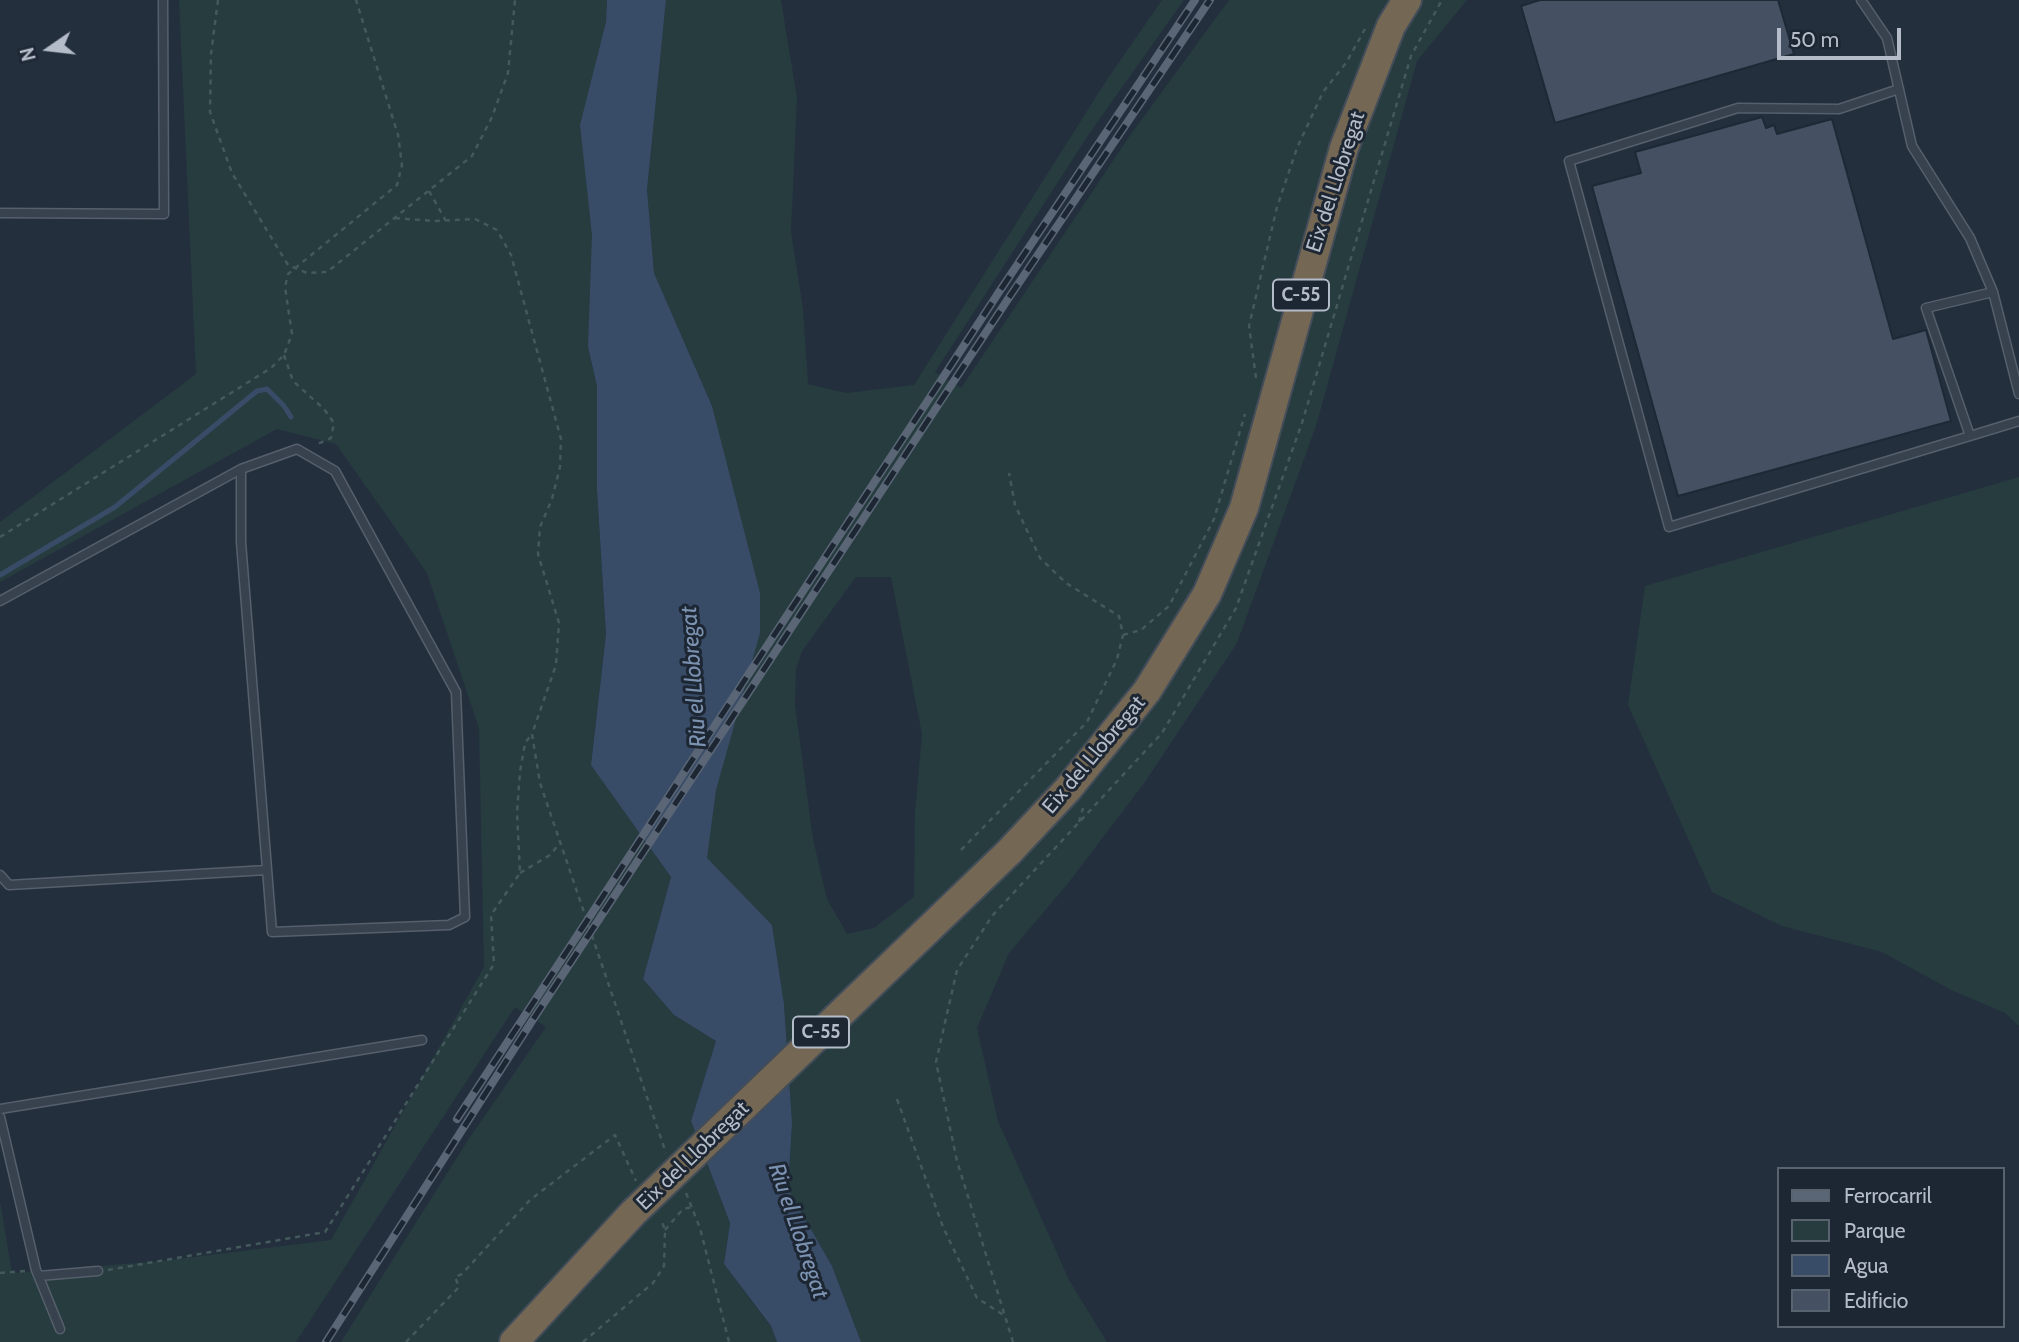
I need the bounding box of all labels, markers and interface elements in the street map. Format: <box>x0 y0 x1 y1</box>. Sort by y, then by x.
north arrow <box>14 14 84 84</box>
scale bar <box>1781 14 1905 58</box>
text: 50 m <box>1790 27 1839 52</box>
text: N <box>15 45 41 64</box>
street label: Eix del Llobregat <box>1301 108 1371 256</box>
road number: C-55 <box>1273 280 1329 310</box>
water label: Riu el Llobregat <box>675 606 713 748</box>
street label: Eix del Llobregat <box>1037 691 1151 819</box>
road number: C-55 <box>793 1016 849 1048</box>
street label: Eix del Llobregat <box>632 1096 754 1216</box>
water label: Riu el Llobregat <box>762 1160 834 1302</box>
legend <box>1778 1167 2005 1328</box>
text: Ferrocarril <box>1844 1183 1932 1208</box>
text: Parque <box>1844 1218 1906 1243</box>
text: Agua <box>1844 1253 1888 1278</box>
text: Edificio <box>1844 1288 1908 1313</box>

